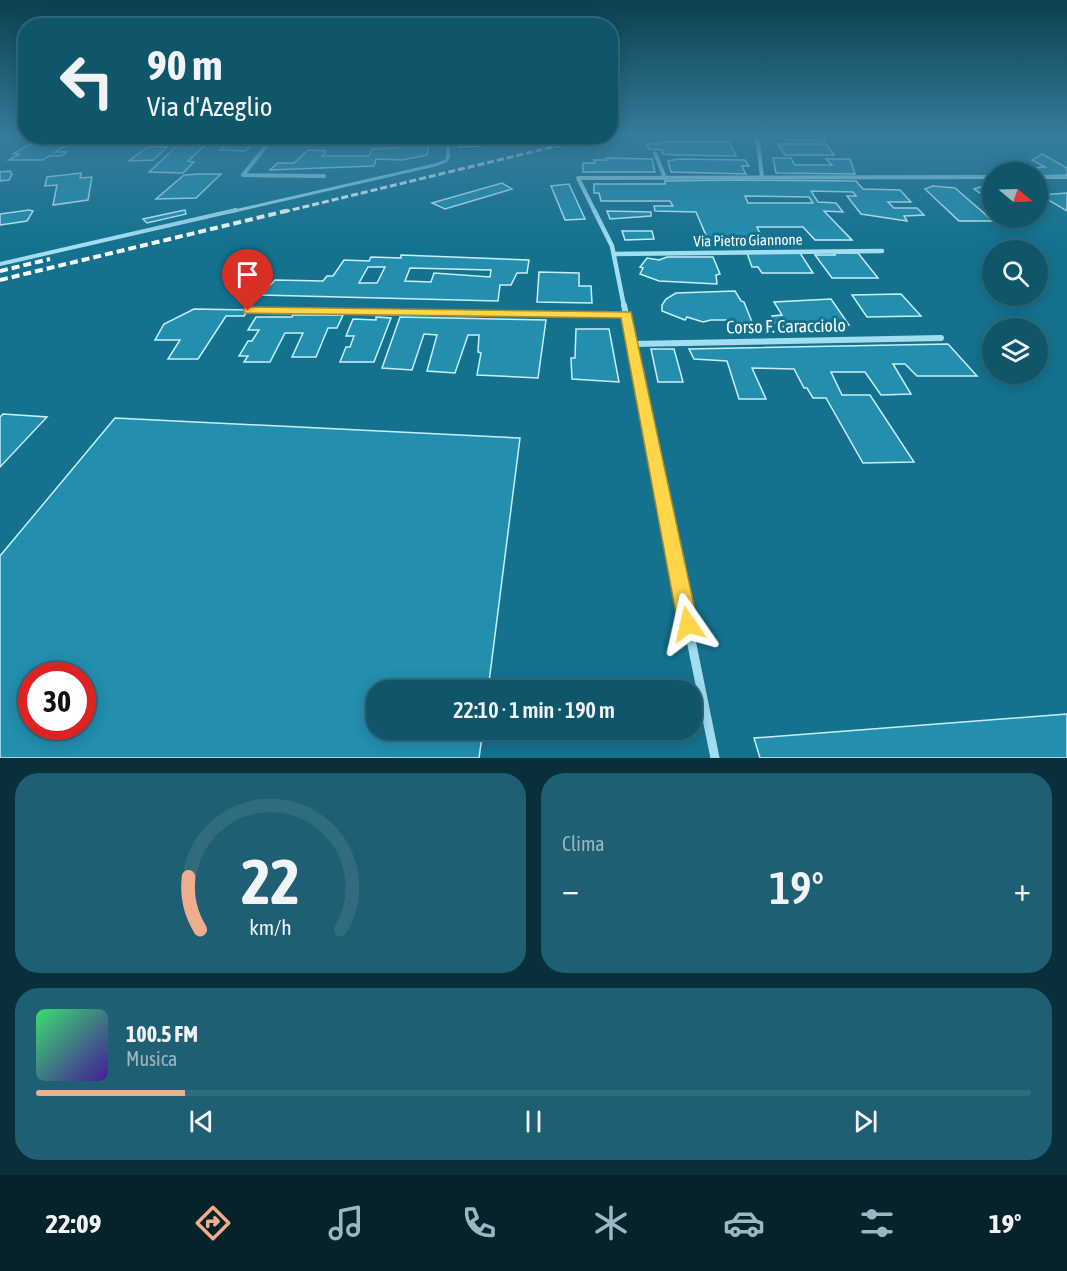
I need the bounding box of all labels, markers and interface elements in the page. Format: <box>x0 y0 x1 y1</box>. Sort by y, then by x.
text: 90 m <box>147 41 222 89</box>
icon: left <box>48 42 126 120</box>
text: Via d'Azeglio <box>147 91 273 122</box>
north arrow <box>982 162 1048 228</box>
map controls <box>982 162 1048 384</box>
street label: Via Pietro Giannone <box>693 231 803 249</box>
button: search <box>982 240 1048 306</box>
pin <box>222 249 273 311</box>
icon: arrive <box>231 258 264 291</box>
street label: Corso F. Caracciolo <box>726 314 846 338</box>
button: layers <box>982 318 1048 384</box>
position arrow <box>656 592 720 656</box>
speed limit sign: 30 <box>18 662 96 740</box>
text: 22:10 · 1 min · 190 m <box>453 697 615 723</box>
text: Clima <box>562 832 605 855</box>
text: 22 <box>241 846 300 917</box>
text: 19° <box>769 862 824 914</box>
text: − <box>562 870 579 908</box>
text: + <box>1014 870 1031 908</box>
text: km/h <box>249 915 292 940</box>
text: 100.5 FM <box>126 1021 198 1047</box>
text: Musica <box>126 1047 177 1070</box>
icon: previous <box>185 1105 218 1138</box>
icon: pause <box>517 1105 550 1138</box>
icon: next <box>849 1105 882 1138</box>
icon: directions <box>192 1202 234 1244</box>
icon: music <box>325 1202 367 1244</box>
icon: phone <box>458 1202 500 1244</box>
icon: climate <box>590 1202 632 1244</box>
icon: car <box>723 1202 765 1244</box>
icon: filters <box>856 1202 898 1244</box>
text: 22:09 <box>45 1208 101 1239</box>
text: 19° <box>989 1208 1022 1239</box>

